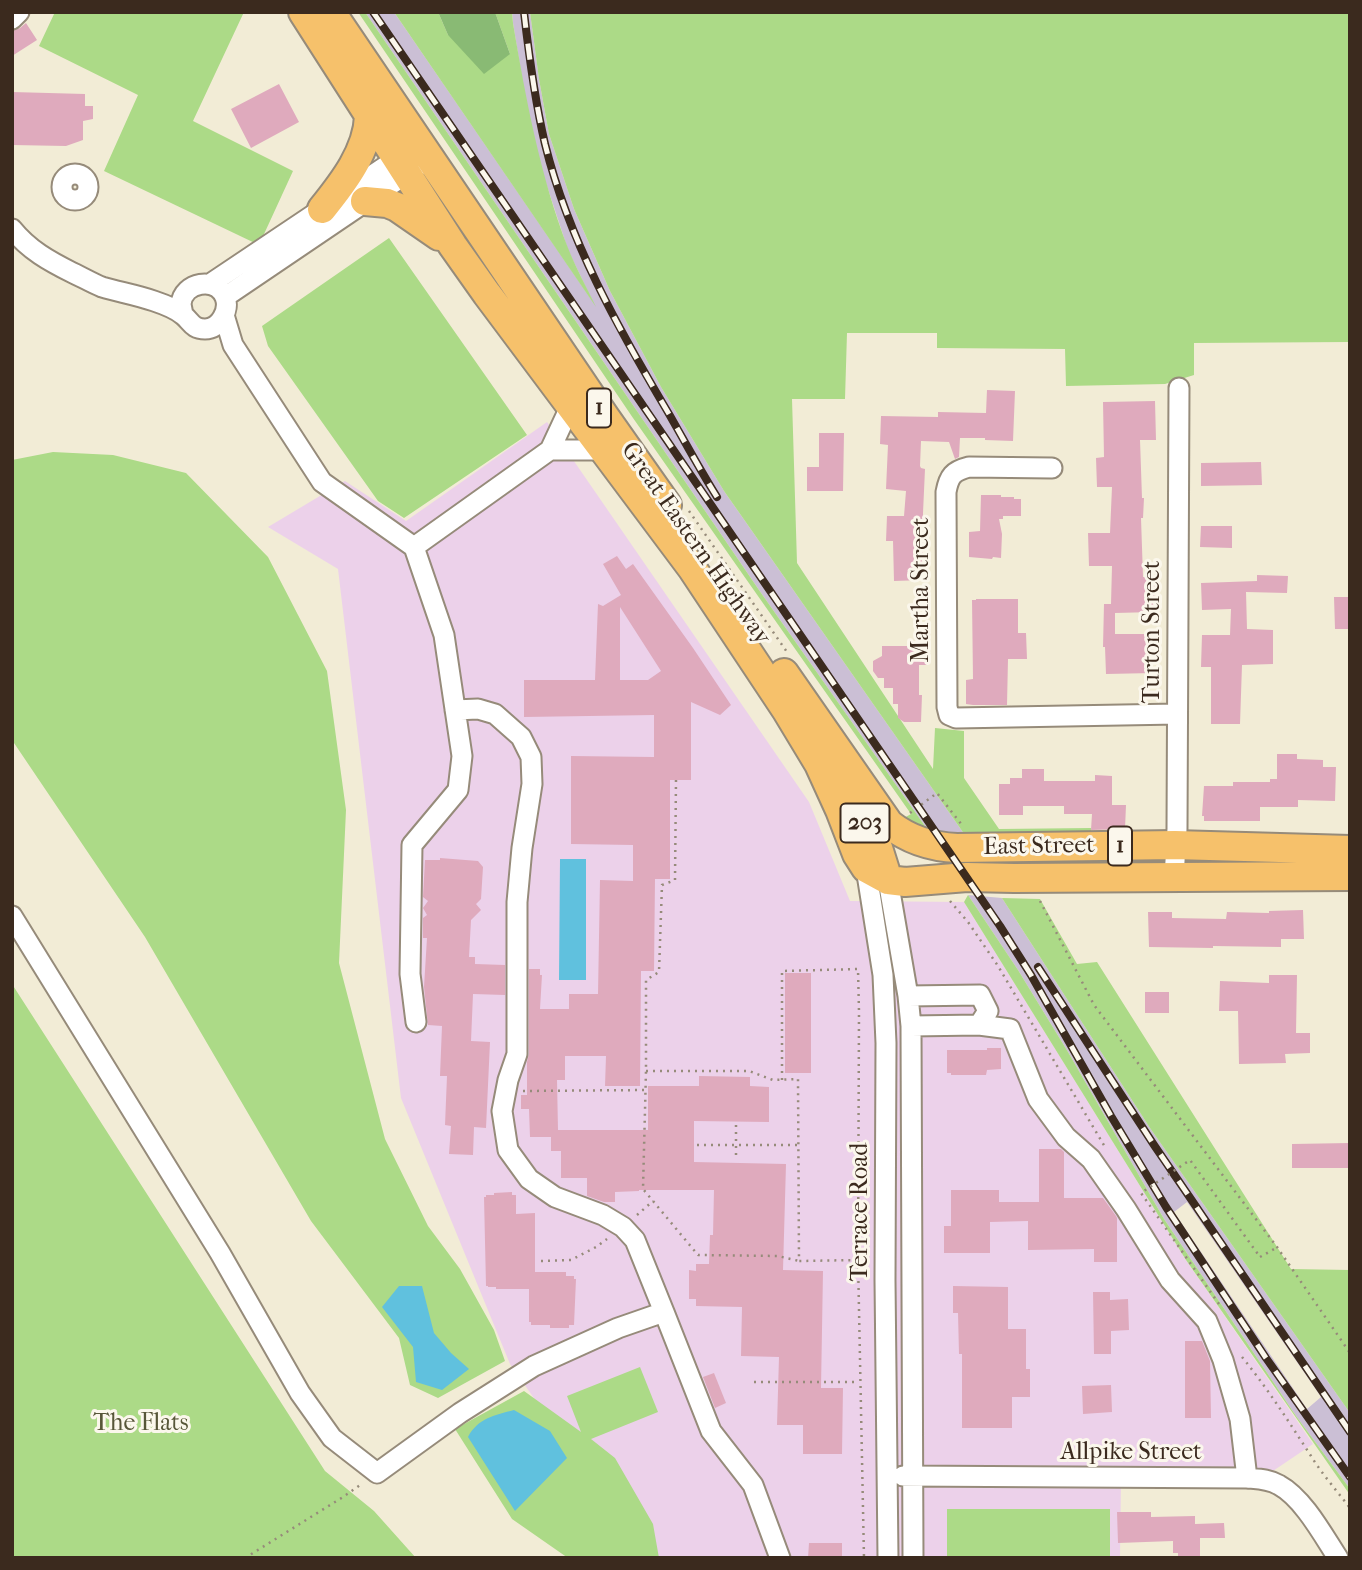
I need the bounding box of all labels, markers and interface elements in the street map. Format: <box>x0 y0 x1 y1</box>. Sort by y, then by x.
road number: 1 <box>587 388 611 428</box>
street label: Great Eastern Highway <box>614 437 776 651</box>
street label: Martha Street <box>908 517 936 663</box>
street label: Turton Street <box>1139 561 1167 703</box>
road number: 203 <box>840 804 890 842</box>
road number: 1 <box>1108 826 1132 866</box>
street label: East Street <box>983 832 1095 862</box>
street label: Terrace Road <box>847 1143 875 1281</box>
park label: The Flats <box>93 1410 189 1438</box>
street label: Allpike Street <box>1060 1439 1202 1467</box>

